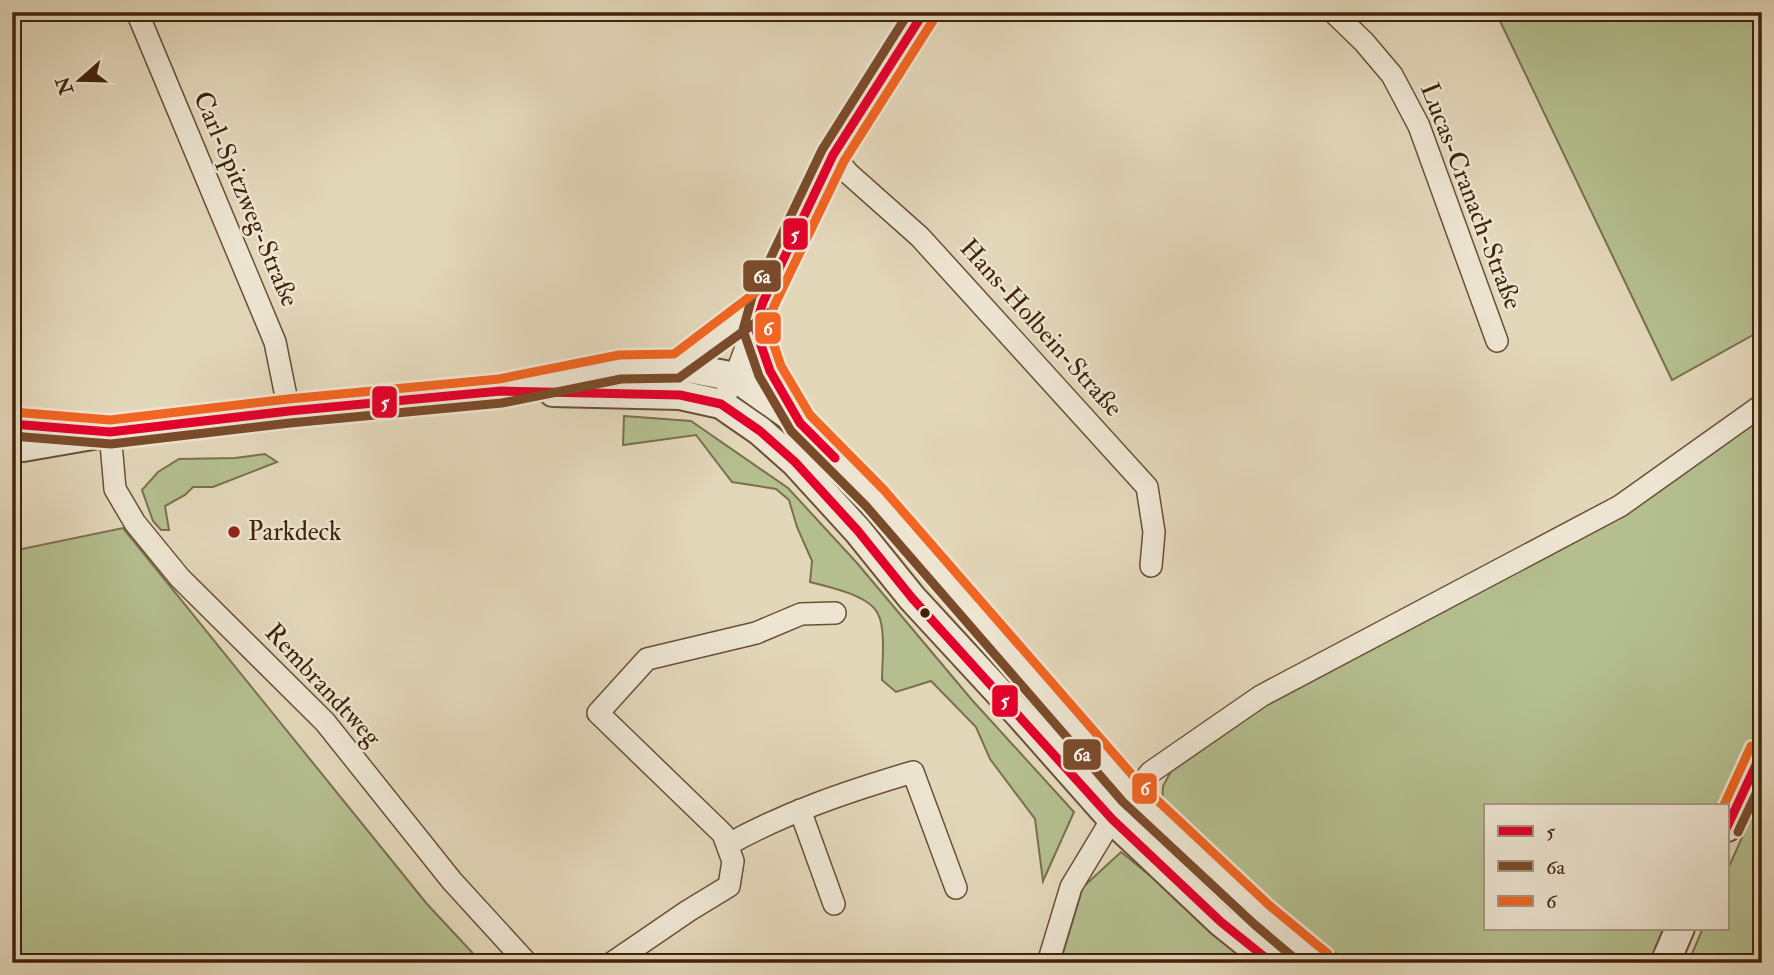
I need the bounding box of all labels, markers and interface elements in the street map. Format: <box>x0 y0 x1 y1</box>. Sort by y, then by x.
north arrow <box>46 46 116 116</box>
text: N <box>50 72 79 99</box>
street label: Lucas-Cranach-Straße <box>1413 78 1529 314</box>
street label: Carl-Spitzweg-Straße <box>185 87 306 312</box>
line badge: 5 <box>782 217 809 251</box>
text: 5 <box>791 223 800 247</box>
street label: Hans-Holbein-Straße <box>953 232 1129 424</box>
line badge: 6a <box>742 259 782 293</box>
text: 6a <box>753 265 772 289</box>
line badge: 6 <box>754 311 782 345</box>
text: 6 <box>763 317 774 341</box>
line badge: 5 <box>371 385 398 419</box>
text: 5 <box>381 391 390 415</box>
place label: Parkdeck <box>248 516 342 548</box>
marker: Parkdeck <box>226 524 242 540</box>
unlabelled marker <box>918 606 932 620</box>
street label: Rembrandtweg <box>258 617 389 754</box>
line badge: 5 <box>991 684 1019 718</box>
text: 5 <box>1001 689 1010 713</box>
line badge: 6a <box>1062 738 1102 771</box>
text: 6a <box>1073 743 1092 767</box>
line badge: 6 <box>1131 772 1158 805</box>
text: 6 <box>1140 777 1151 801</box>
legend <box>1484 804 1728 930</box>
text: 5 <box>1546 818 1556 845</box>
text: 6a <box>1546 854 1566 881</box>
text: 6 <box>1546 888 1558 915</box>

